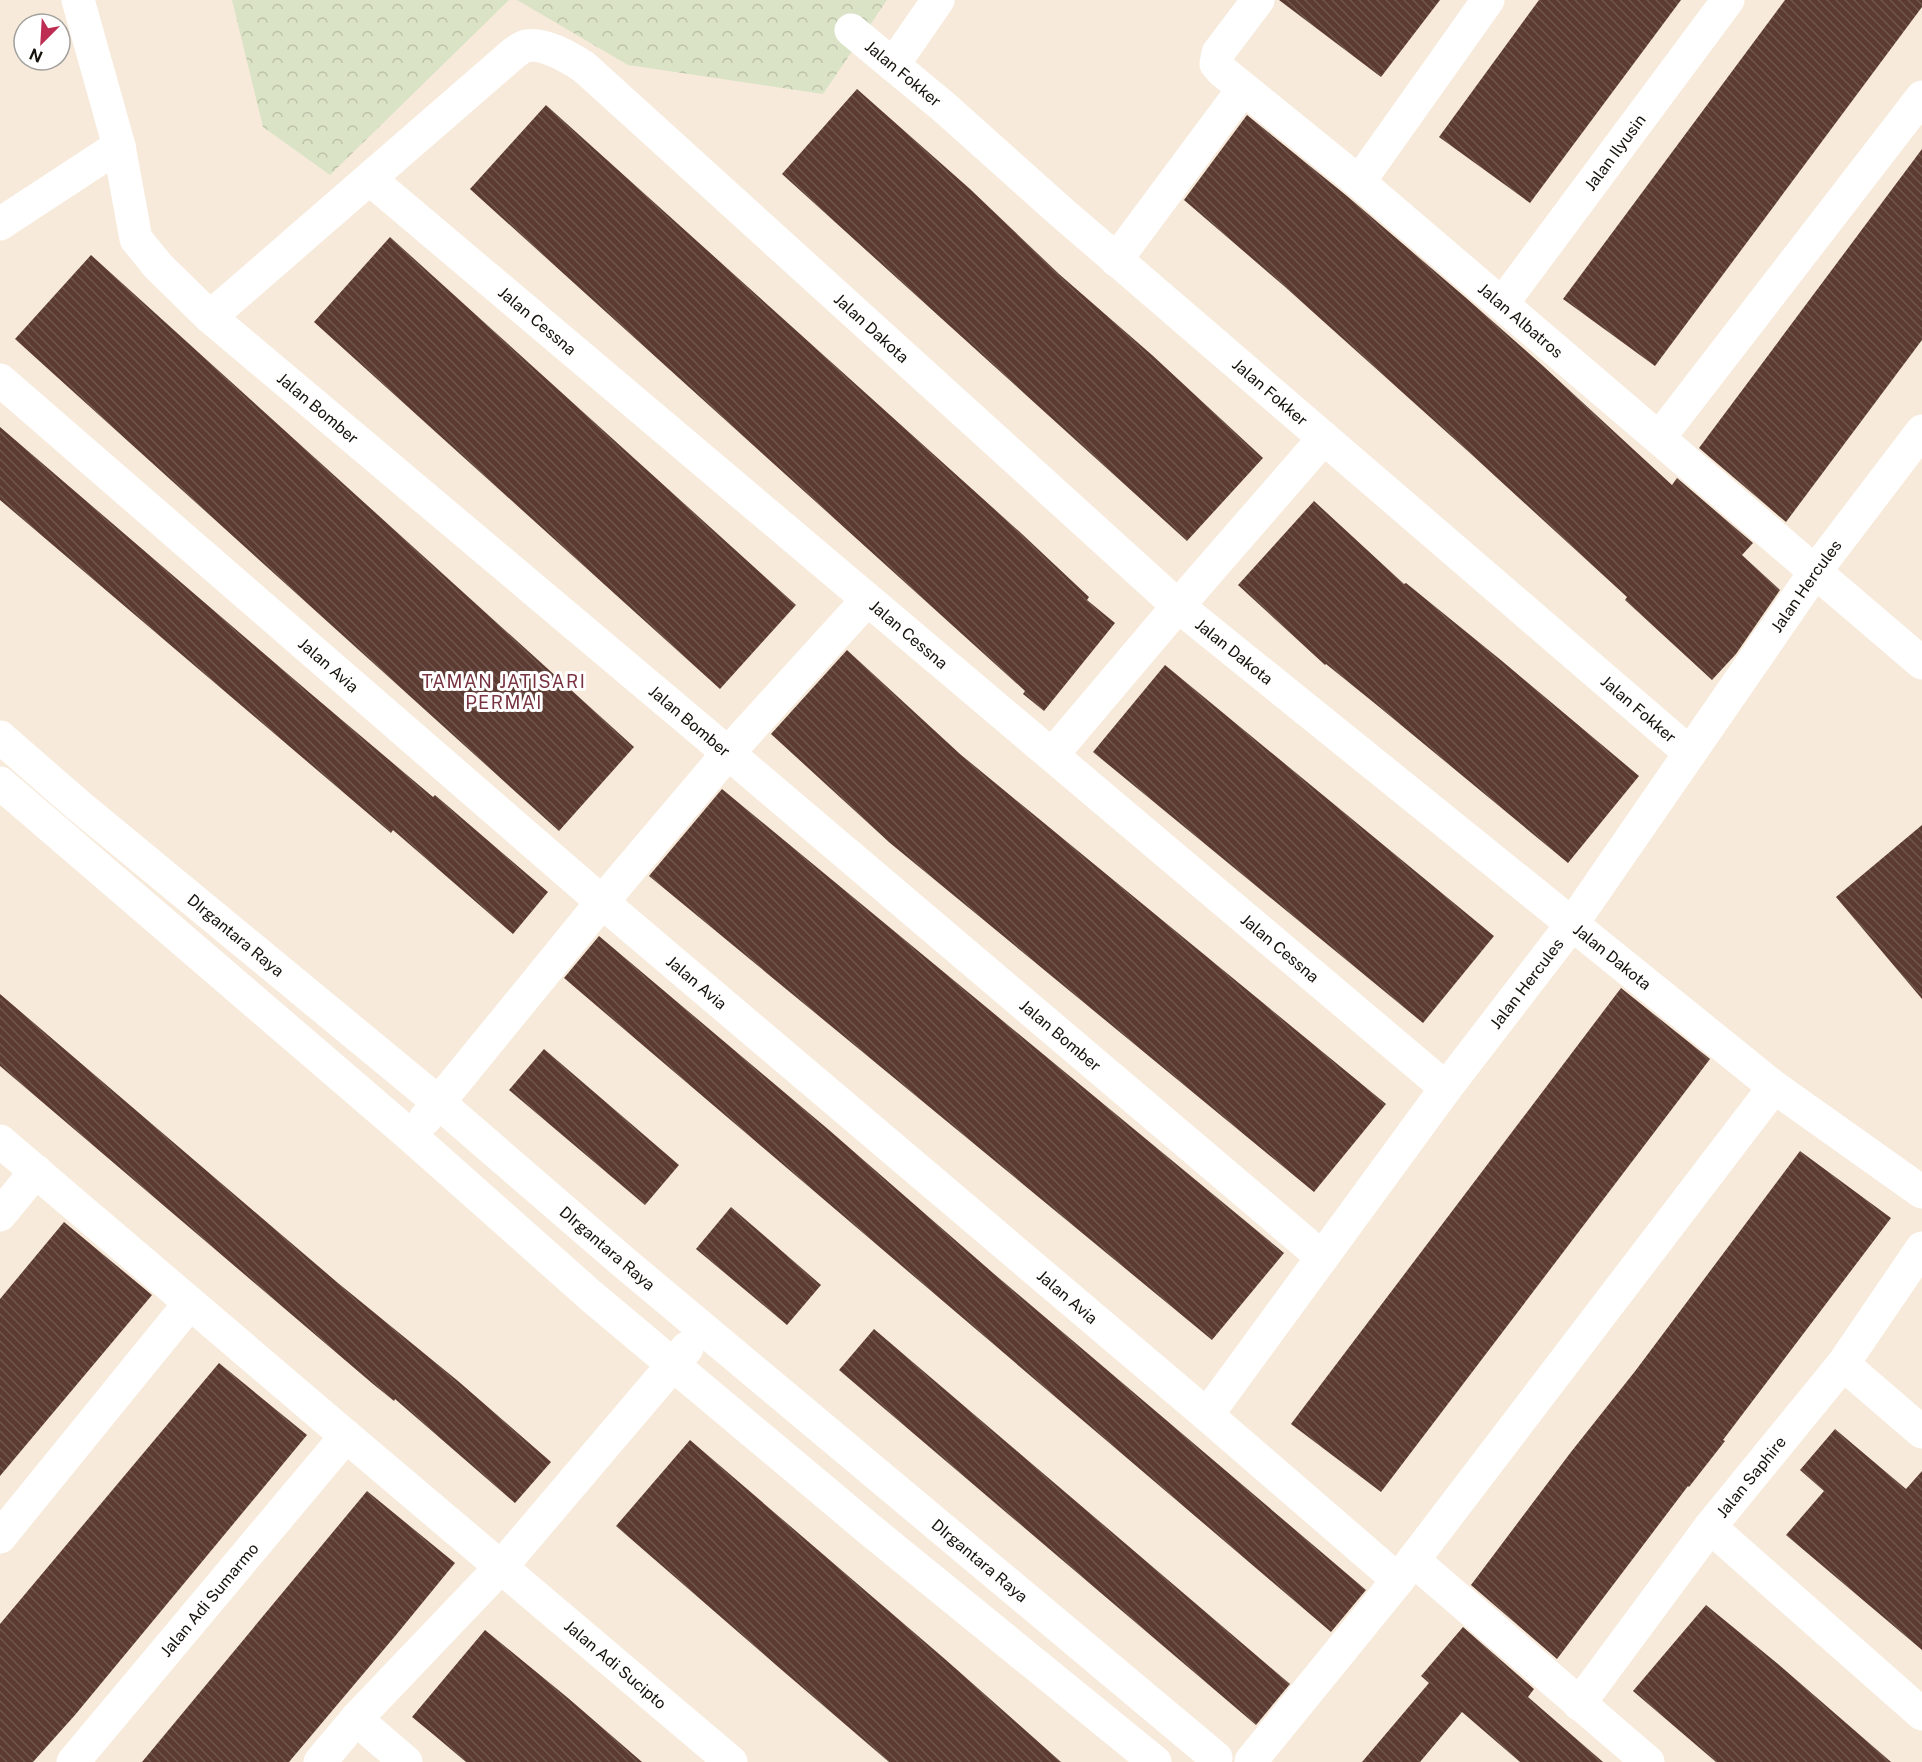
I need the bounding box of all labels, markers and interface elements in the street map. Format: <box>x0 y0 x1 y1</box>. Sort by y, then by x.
north arrow <box>12 12 72 72</box>
street label: Jalan Fokker <box>861 36 945 110</box>
text: N <box>27 44 46 66</box>
street label: Jalan Ilyusin <box>1580 110 1649 194</box>
street label: Jalan Albatros <box>1475 279 1567 362</box>
street label: Jalan Cessna <box>495 282 580 359</box>
street label: Jalan Dakota <box>830 289 913 367</box>
street label: Jalan Fokker <box>1229 354 1312 430</box>
street label: Jalan Bomber <box>273 368 363 447</box>
street label: Jalan Hercules <box>1767 536 1845 636</box>
street label: Jalan Cessna <box>866 596 952 673</box>
street label: Jalan Dakota <box>1192 614 1277 688</box>
street label: Jalan Avia <box>295 634 363 696</box>
district label: TAMAN JATISARI PERMAI <box>422 671 586 713</box>
street label: Jalan Fokker <box>1597 671 1680 746</box>
street label: Jalan Bomber <box>645 681 734 760</box>
street label: DIrgantara Raya <box>184 890 288 980</box>
street label: Jalan Cessna <box>1237 910 1323 986</box>
street label: Jalan Dakota <box>1570 920 1655 994</box>
street label: Jalan Hercules <box>1486 934 1567 1032</box>
street label: Jalan Avia <box>663 951 731 1013</box>
street label: Jalan Bomber <box>1016 995 1105 1075</box>
street label: DIrgantara Raya <box>556 1202 659 1294</box>
street label: Jalan Avia <box>1033 1266 1101 1328</box>
street label: Jalan Saphire <box>1712 1432 1790 1521</box>
street label: DIrgantara Raya <box>928 1515 1032 1606</box>
street label: Jalan Adi Sumarmo <box>156 1539 262 1660</box>
street label: Jalan Adi Sucipto <box>561 1616 670 1713</box>

